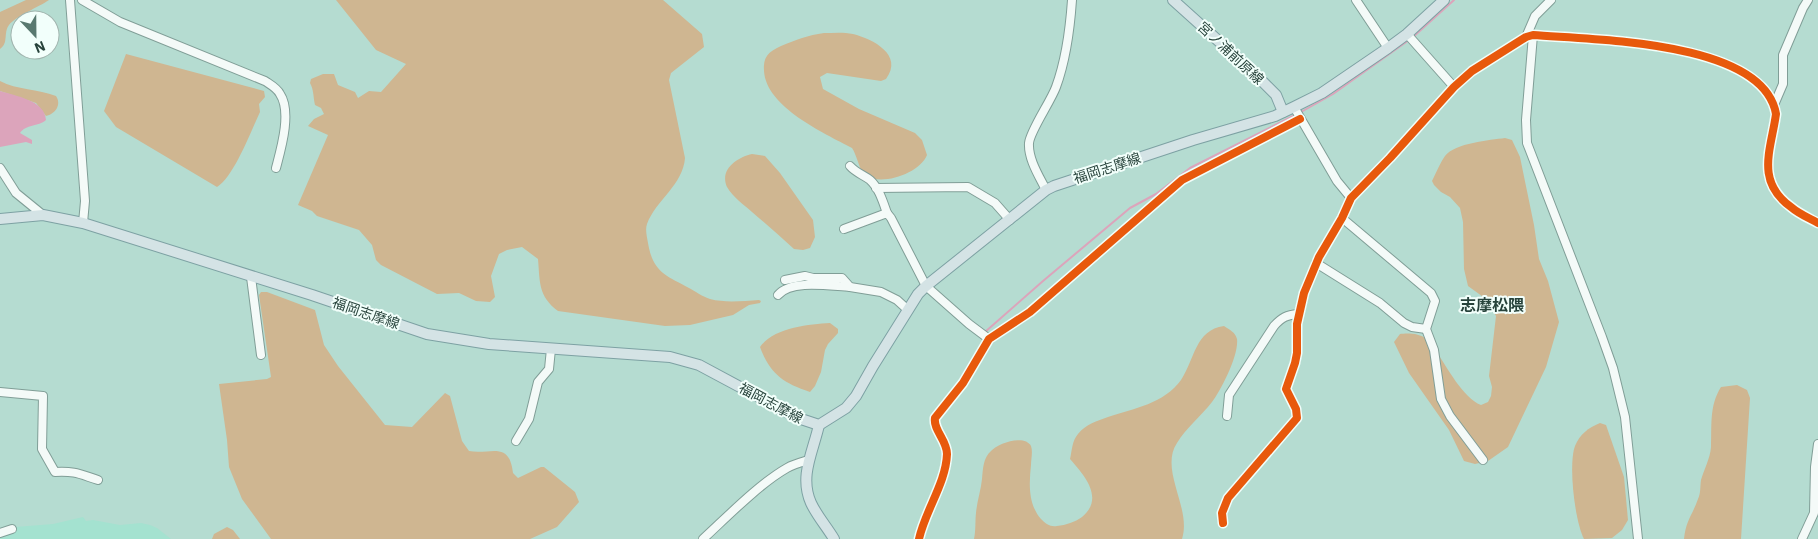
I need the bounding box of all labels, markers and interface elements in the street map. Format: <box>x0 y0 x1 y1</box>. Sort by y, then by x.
north arrow <box>10 10 60 60</box>
street label: 宮ノ浦前原線 <box>1194 18 1268 88</box>
text: N <box>32 37 48 57</box>
street label: 福岡志摩線 <box>1071 149 1143 187</box>
street label: 福岡志摩線 <box>330 293 402 333</box>
district label: 志摩松隈 <box>1460 295 1524 315</box>
street label: 福岡志摩線 <box>736 379 806 427</box>

